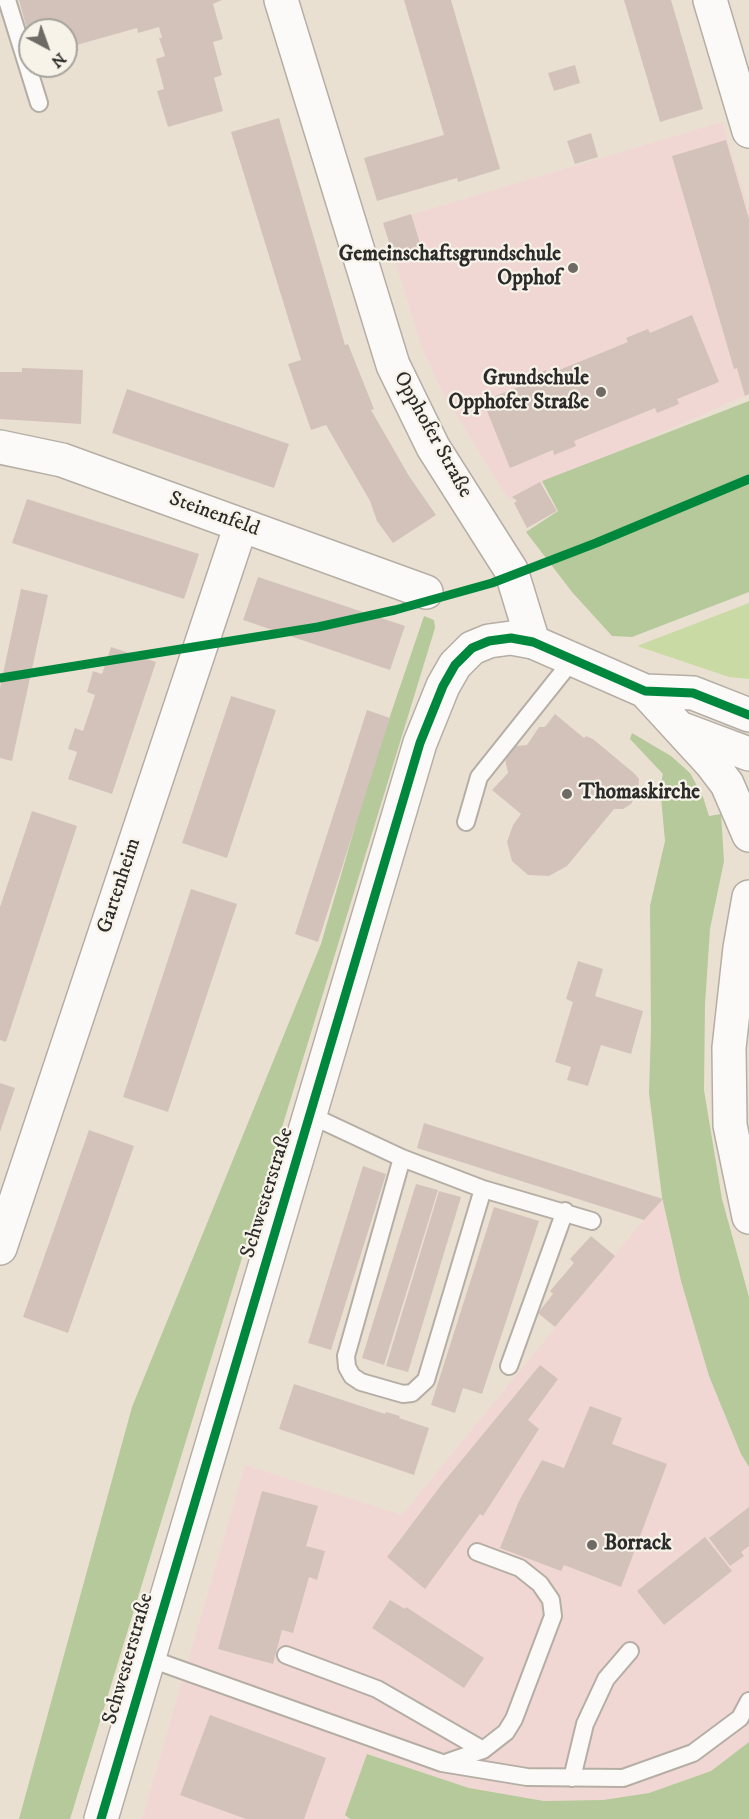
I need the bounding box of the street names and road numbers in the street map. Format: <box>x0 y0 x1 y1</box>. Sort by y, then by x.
street label: Opphofer Straße <box>387 367 477 503</box>
street label: Steinenfeld <box>165 487 263 543</box>
street label: Gartenheim <box>93 835 147 937</box>
street label: Schwesterstraße <box>236 1125 300 1261</box>
street label: Schwesterstraße <box>98 1591 160 1727</box>

